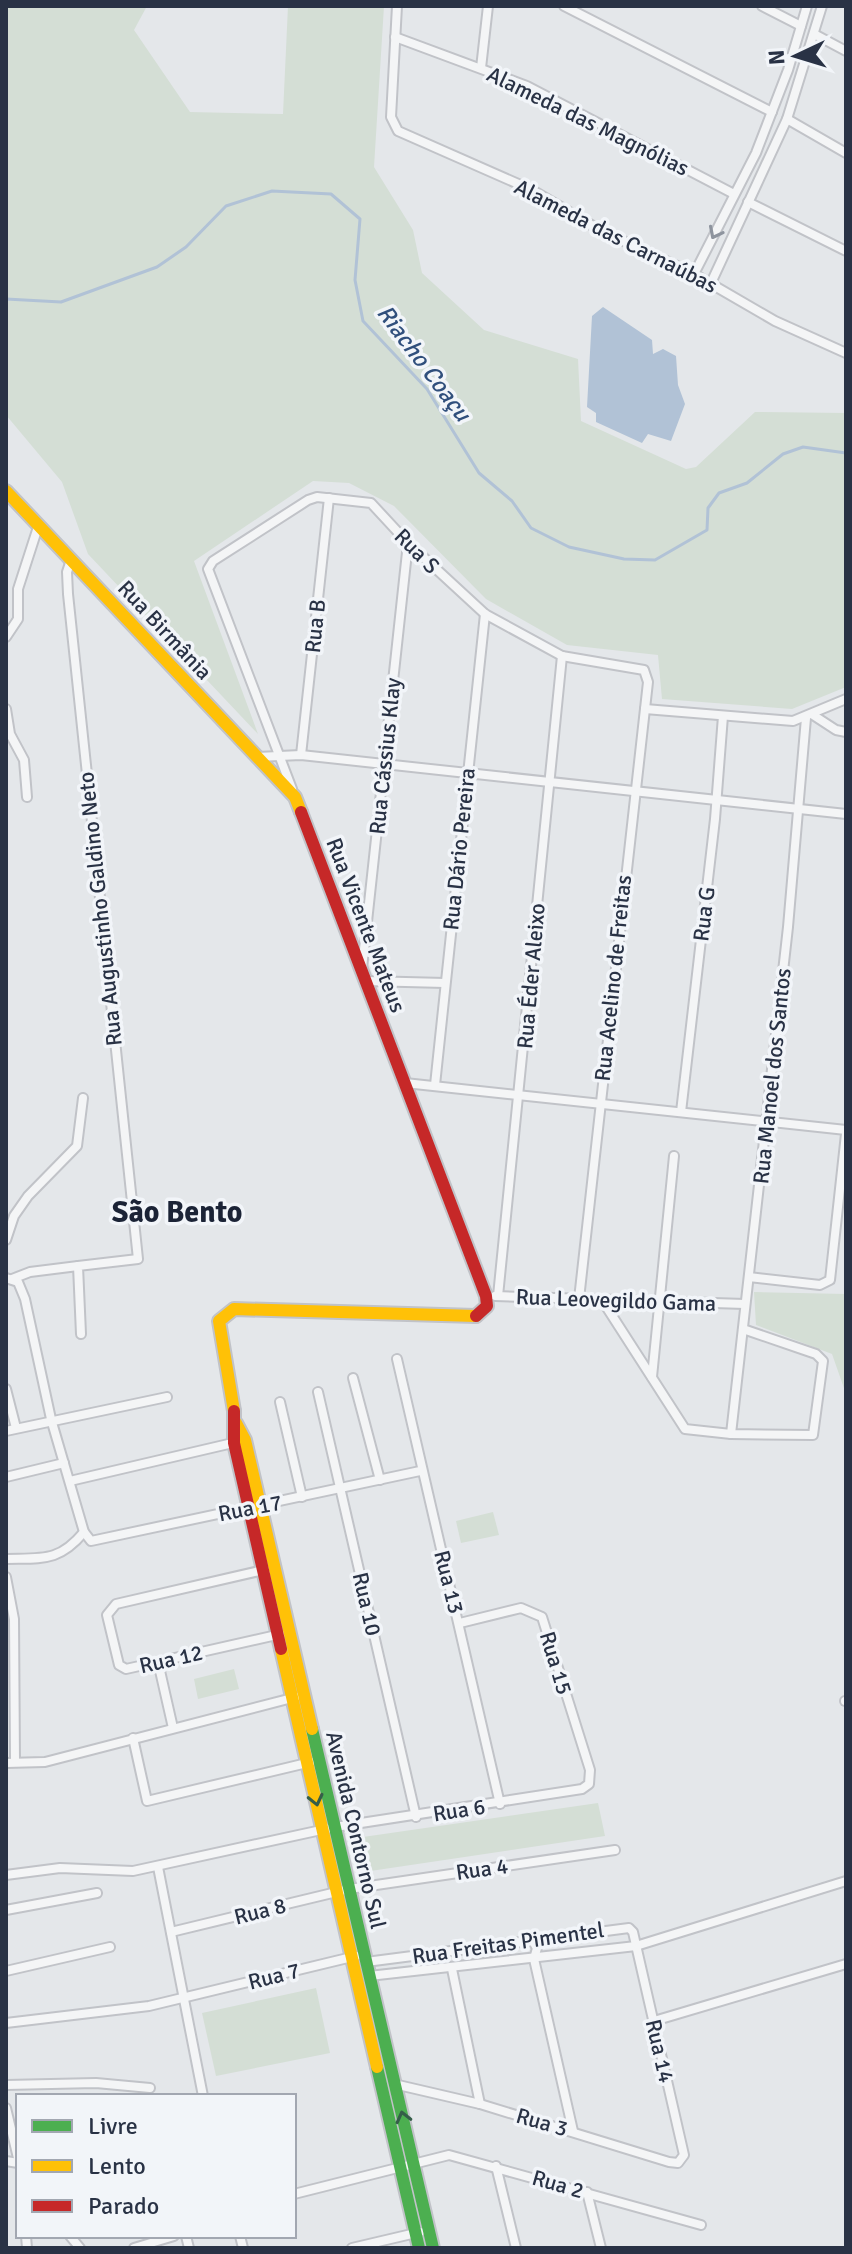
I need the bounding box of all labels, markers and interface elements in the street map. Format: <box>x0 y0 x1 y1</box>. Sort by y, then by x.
north arrow <box>756 16 836 96</box>
text: N <box>763 49 791 66</box>
street label: Alameda das Magnólias <box>483 60 693 182</box>
street label: Alameda das Carnaúbas <box>510 173 722 299</box>
one-way arrow <box>709 225 724 240</box>
water label: Riacho Coaçu <box>370 299 479 429</box>
street label: Rua S <box>389 523 445 579</box>
street label: Rua Birmânia <box>112 575 218 685</box>
street label: Rua B <box>299 598 331 654</box>
street label: Rua Cássius Klay <box>363 676 407 836</box>
street label: Rua Dário Pereira <box>437 766 481 932</box>
street label: Rua Augustinho Galdino Neto <box>72 770 128 1048</box>
street label: Rua Vicente Mateus <box>320 834 412 1016</box>
street label: Rua Acelino de Freitas <box>589 873 637 1083</box>
street label: Rua G <box>687 885 721 943</box>
street label: Rua Éder Aleixo <box>511 902 551 1050</box>
street label: Rua Manoel dos Santos <box>747 967 797 1185</box>
district label: São Bento <box>112 1194 242 1231</box>
street label: Rua Leovegildo Gama <box>515 1283 717 1317</box>
street label: Rua 17 <box>216 1489 284 1527</box>
street label: Rua 13 <box>428 1547 470 1617</box>
street label: Rua 10 <box>347 1570 387 1638</box>
street label: Rua 15 <box>534 1628 578 1698</box>
street label: Rua 12 <box>137 1639 205 1679</box>
street label: Avenida Contorno Sul <box>320 1729 392 1931</box>
one-way arrow <box>307 1792 324 1806</box>
street label: Rua 6 <box>431 1793 487 1827</box>
street label: Rua 4 <box>454 1852 510 1886</box>
street label: Rua 8 <box>231 1892 289 1930</box>
street label: Rua Freitas Pimentel <box>410 1916 606 1970</box>
street label: Rua 7 <box>245 1957 303 1995</box>
street label: Rua 14 <box>640 2017 680 2086</box>
legend <box>16 2094 296 2238</box>
street label: Rua 3 <box>513 2102 571 2142</box>
text: Livre <box>88 2111 138 2141</box>
one-way arrow <box>395 2111 412 2125</box>
text: Lento <box>88 2151 146 2181</box>
street label: Rua 2 <box>529 2164 587 2204</box>
text: Parado <box>88 2191 159 2221</box>

